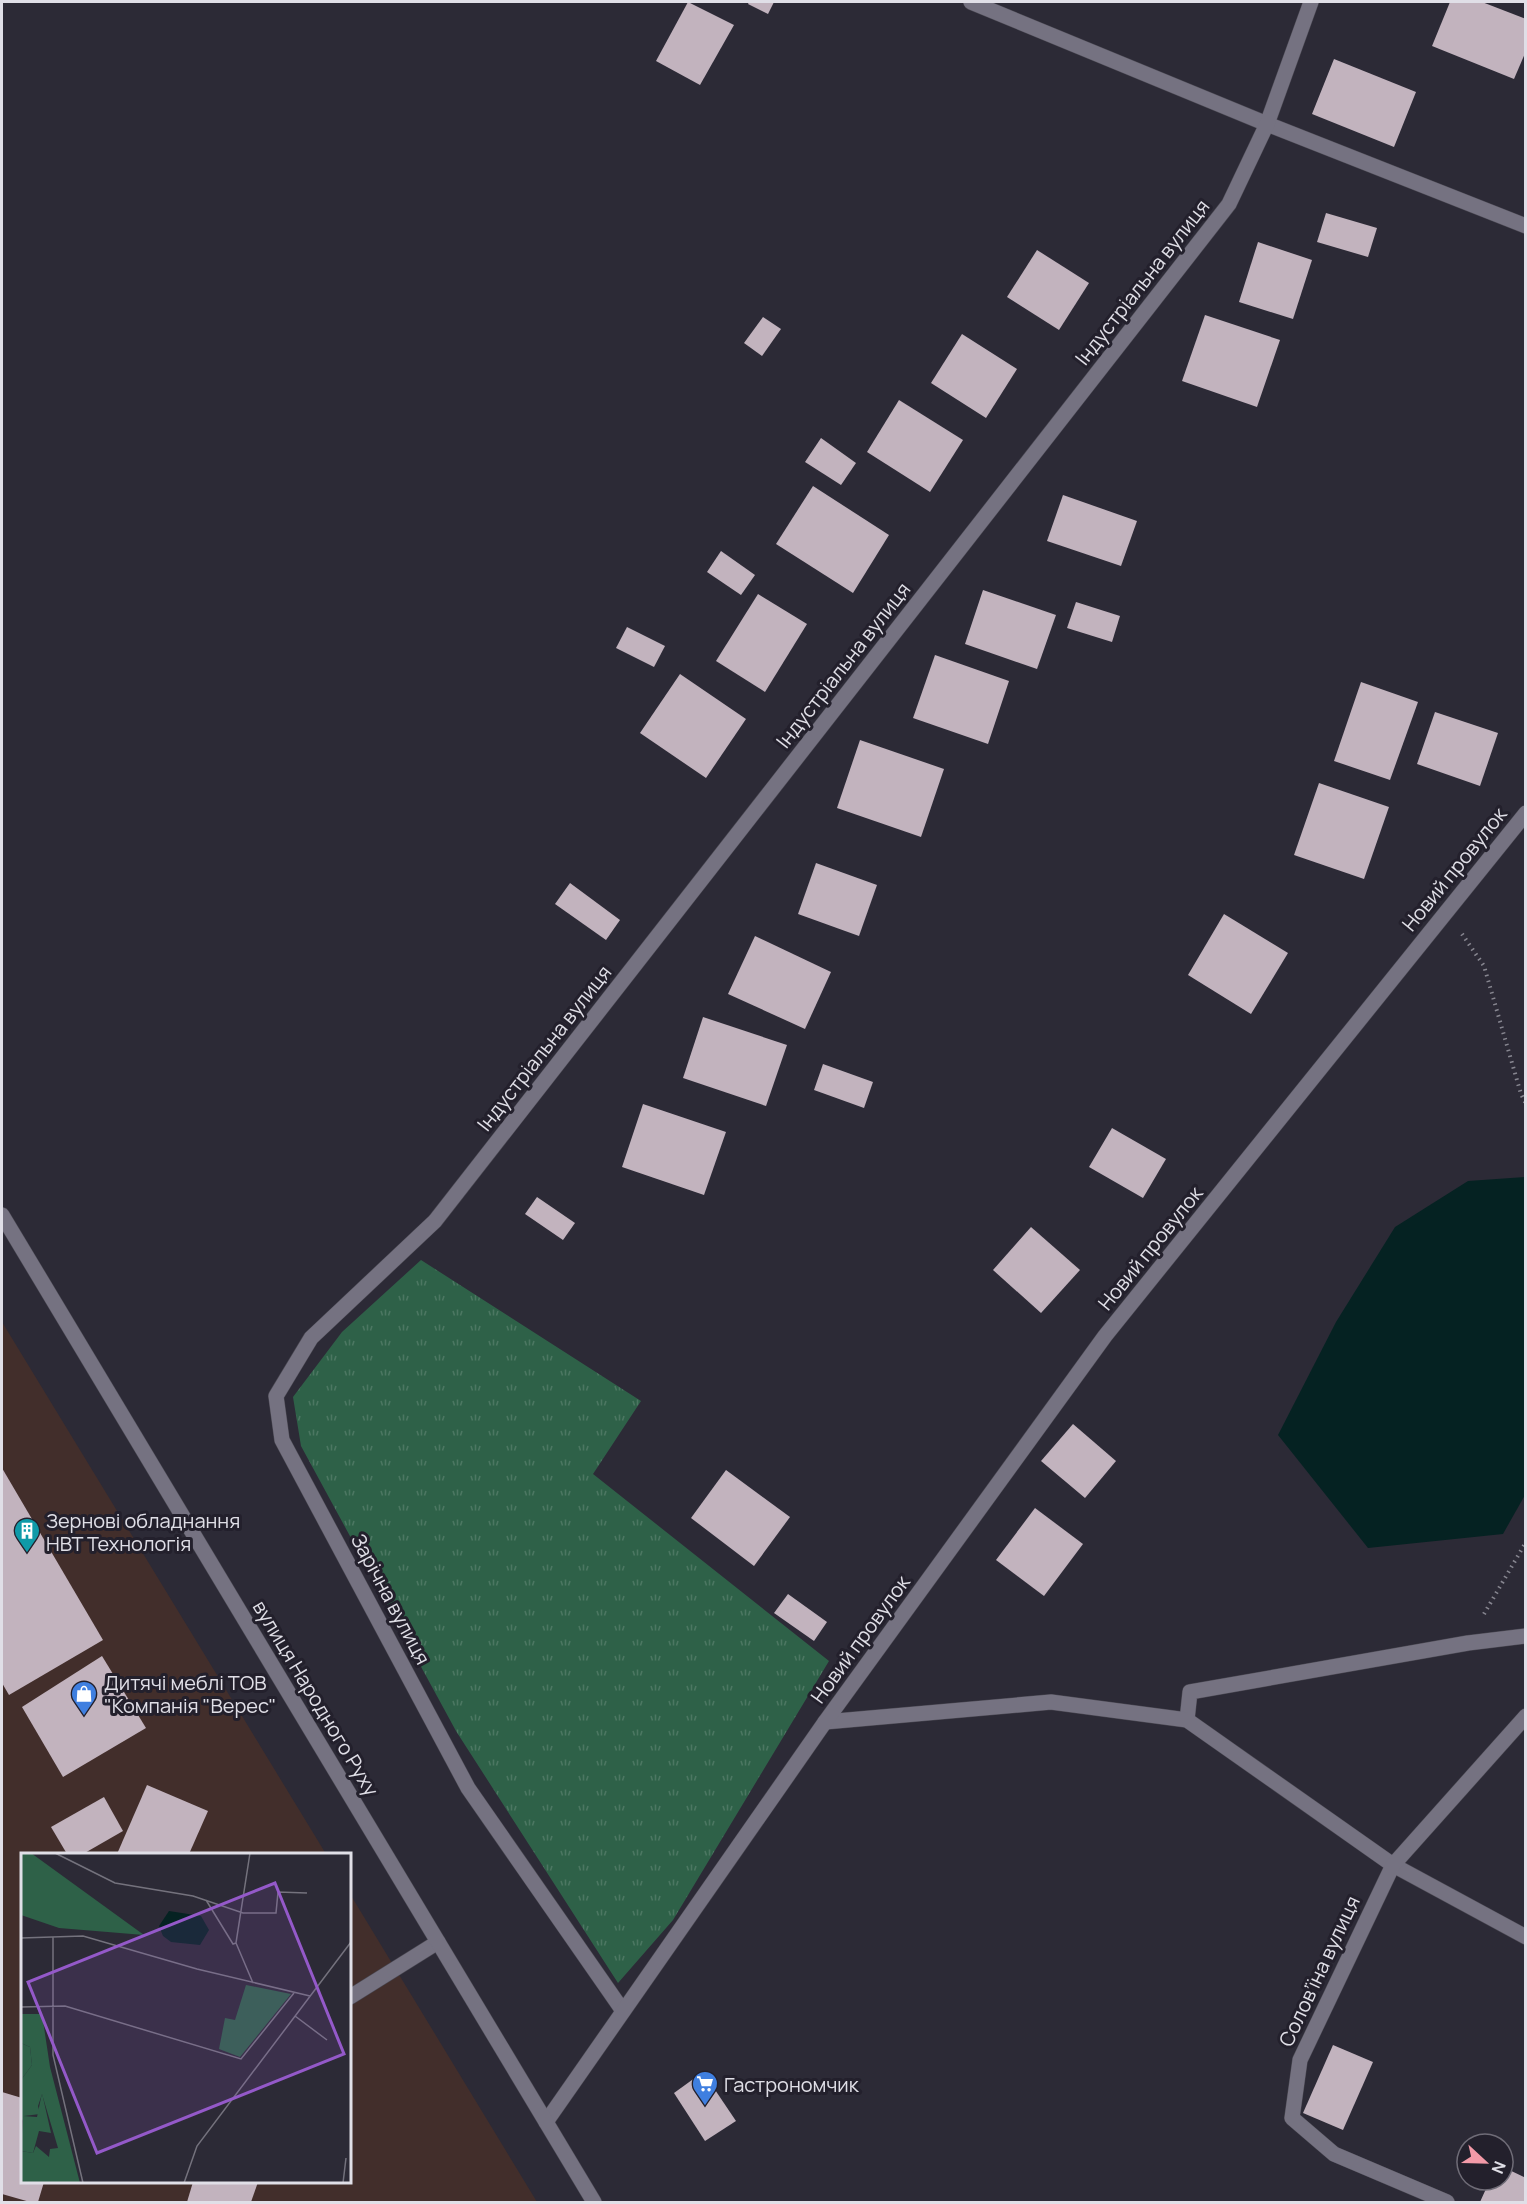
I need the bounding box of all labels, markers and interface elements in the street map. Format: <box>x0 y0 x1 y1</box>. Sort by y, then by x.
street label: Індустріальна вулиця <box>1069 194 1215 370</box>
street label: Індустріальна вулиця <box>770 577 916 753</box>
street label: Новий провулок <box>1396 801 1513 937</box>
street label: Індустріальна вулиця <box>471 960 617 1136</box>
street label: Новий провулок <box>1092 1180 1209 1316</box>
place label: Зернові обладнання НВТ Технологія <box>46 1507 240 1557</box>
building icon: Зернові обладнання НВТ Технологія <box>12 1516 42 1554</box>
street label: Зарічна вулиця <box>345 1529 437 1669</box>
street label: Новий провулок <box>804 1569 916 1708</box>
street label: вулиця Народного Руху <box>247 1595 385 1801</box>
place label: Дитячі меблі ТОВ "Компанія "Верес" <box>104 1669 276 1719</box>
shop icon: Дитячі меблі ТОВ "Компанія "Верес" <box>69 1679 99 1717</box>
inset map <box>21 1853 351 2183</box>
street label: Соловʼїна вулиця <box>1272 1891 1366 2051</box>
supermarket icon: Гастрономчик <box>690 2069 720 2107</box>
place label: Гастрономчик <box>724 2071 860 2098</box>
north arrow <box>1455 2132 1515 2192</box>
text: N <box>1487 2158 1511 2177</box>

